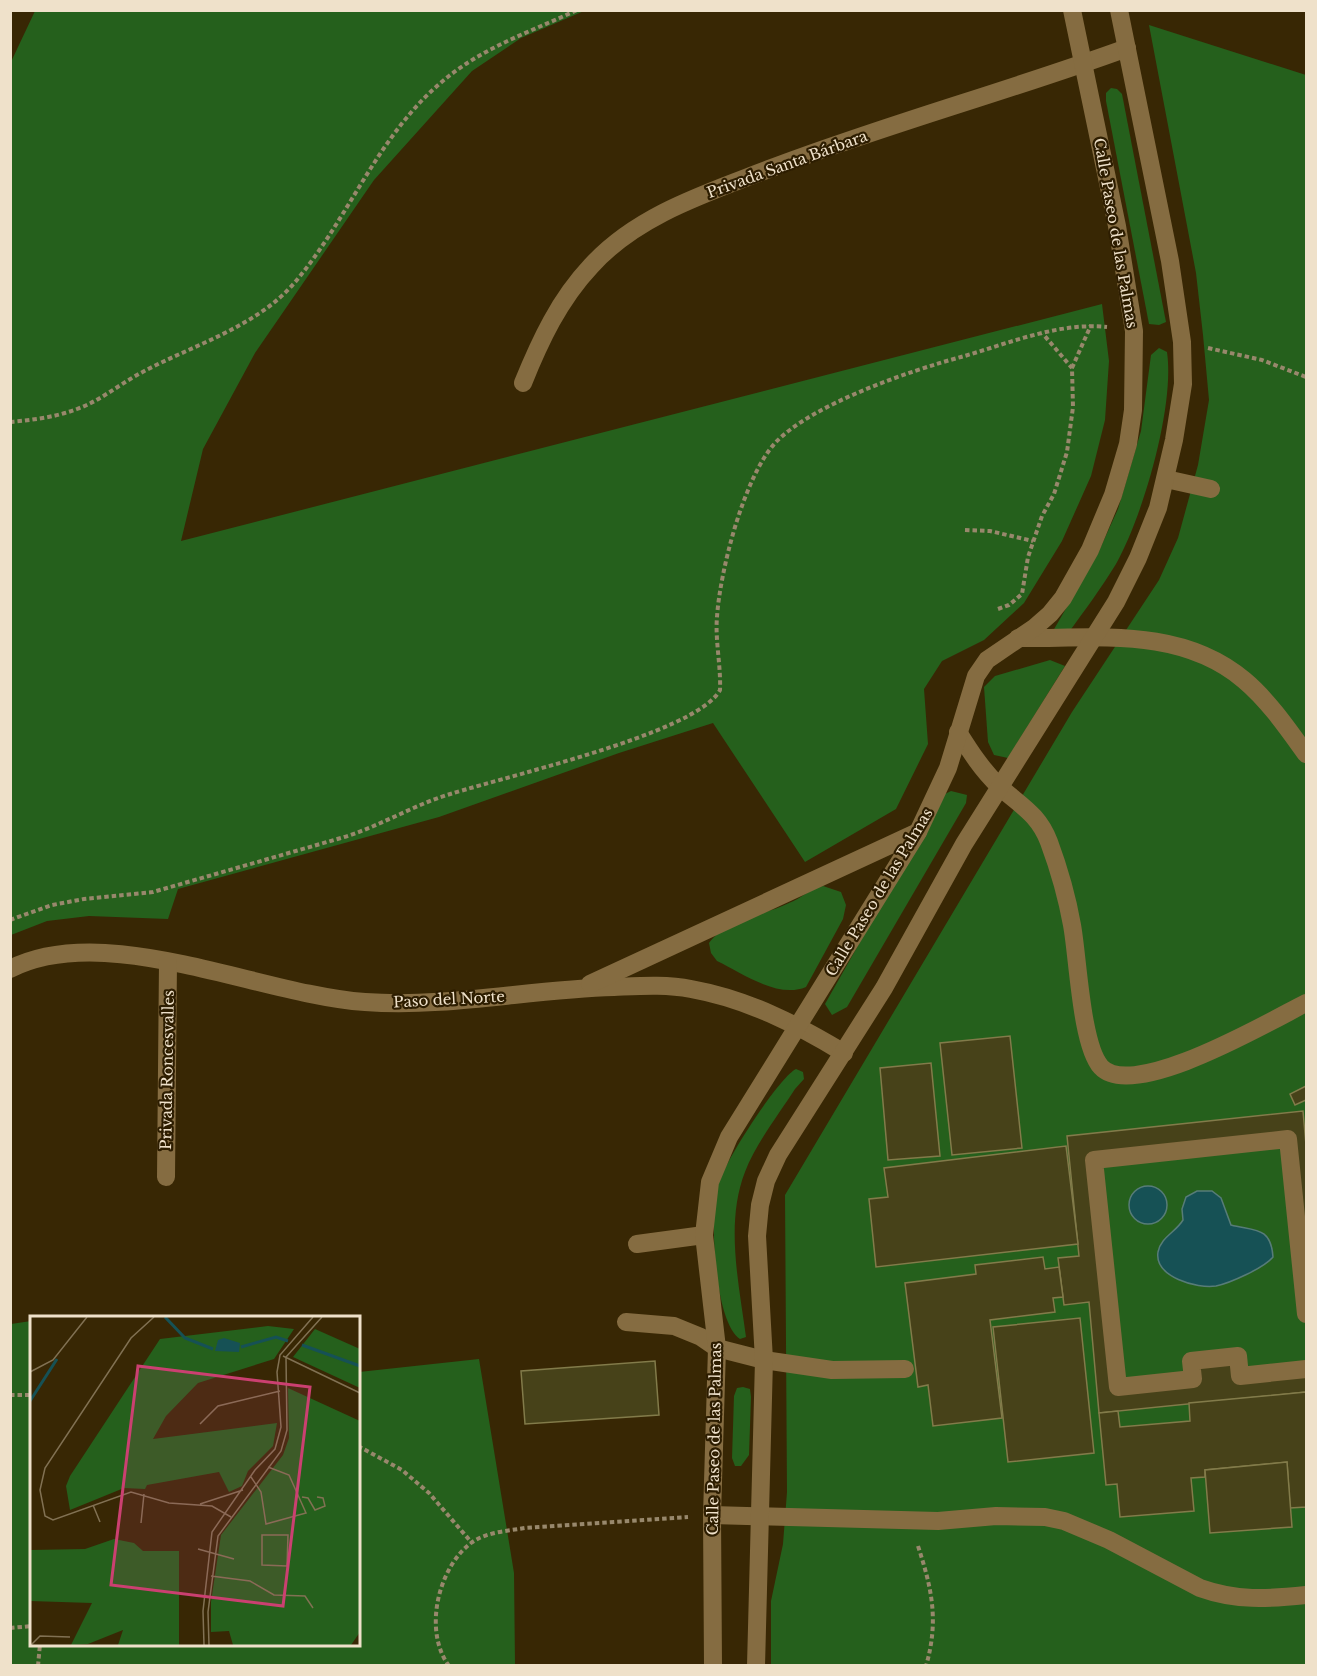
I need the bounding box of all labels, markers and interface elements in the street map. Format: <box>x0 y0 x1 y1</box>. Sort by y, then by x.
street label: Privada Santa Bárbara <box>704 126 870 202</box>
street label: Calle Paseo de las Palmas <box>1090 136 1142 330</box>
street label: Calle Paseo de las Palmas <box>821 804 937 980</box>
street label: Paso del Norte <box>393 987 505 1011</box>
street label: Privada Roncesvalles <box>156 990 178 1150</box>
inset map <box>30 1316 360 1646</box>
street label: Calle Paseo de las Palmas <box>703 1342 725 1536</box>

